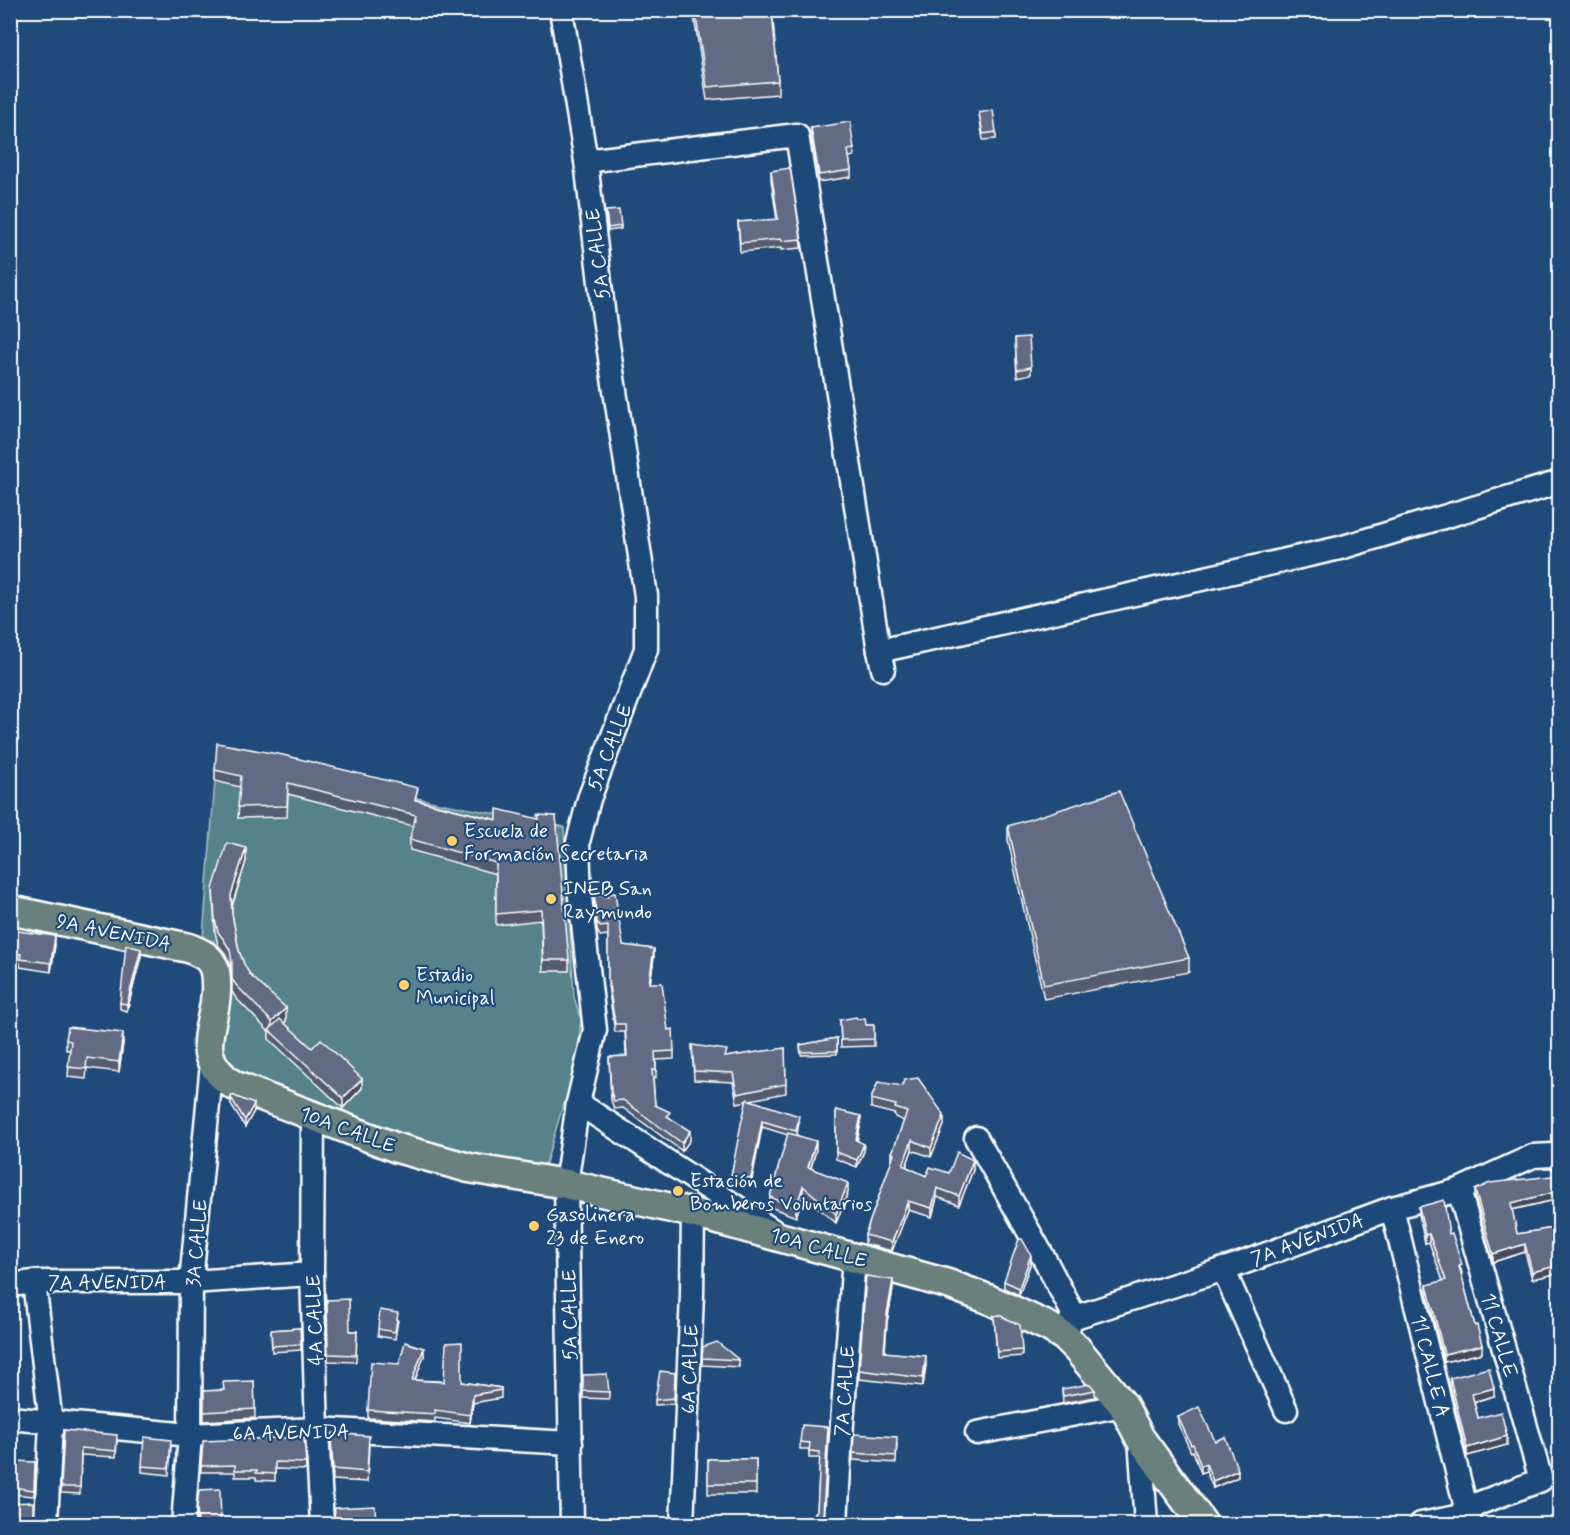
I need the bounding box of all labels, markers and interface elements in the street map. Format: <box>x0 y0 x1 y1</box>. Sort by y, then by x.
street label: 5A CALLE <box>580 207 617 301</box>
street label: 5A CALLE <box>581 700 639 795</box>
place label: Escuela de Formación Secretaria <box>464 818 648 868</box>
marker: Escuela de Formación Secretaria <box>445 834 459 848</box>
place label: INEB San Raymundo <box>563 876 652 926</box>
marker: INEB San Raymundo <box>544 892 558 906</box>
street label: 9A AVENIDA <box>54 908 173 959</box>
place label: Estadio Municipal <box>416 962 495 1012</box>
marker: Estadio Municipal <box>397 978 411 992</box>
street label: 10A CALLE <box>296 1101 399 1160</box>
place label: Estación de Bomberos Voluntarios <box>690 1168 873 1218</box>
marker: Estación de Bomberos Voluntarios <box>671 1184 685 1198</box>
street label: 3A CALLE <box>180 1198 215 1288</box>
place label: Gasolinera 23 de Enero <box>546 1202 644 1252</box>
street label: 7A AVENIDA <box>1247 1207 1368 1273</box>
marker: Gasolinera 23 de Enero <box>527 1219 541 1233</box>
street label: 10A CALLE <box>767 1222 870 1275</box>
street label: 5A CALLE <box>556 1269 585 1361</box>
street label: 7A AVENIDA <box>48 1270 166 1297</box>
street label: 4A CALLE <box>300 1274 331 1366</box>
street label: 11 CALLE <box>1474 1290 1523 1381</box>
street label: 11 CALLE A <box>1404 1312 1455 1421</box>
street label: 6A CALLE <box>675 1324 706 1414</box>
street label: 7A CALLE <box>829 1345 862 1438</box>
street label: 6A AVENIDA <box>232 1419 350 1448</box>

